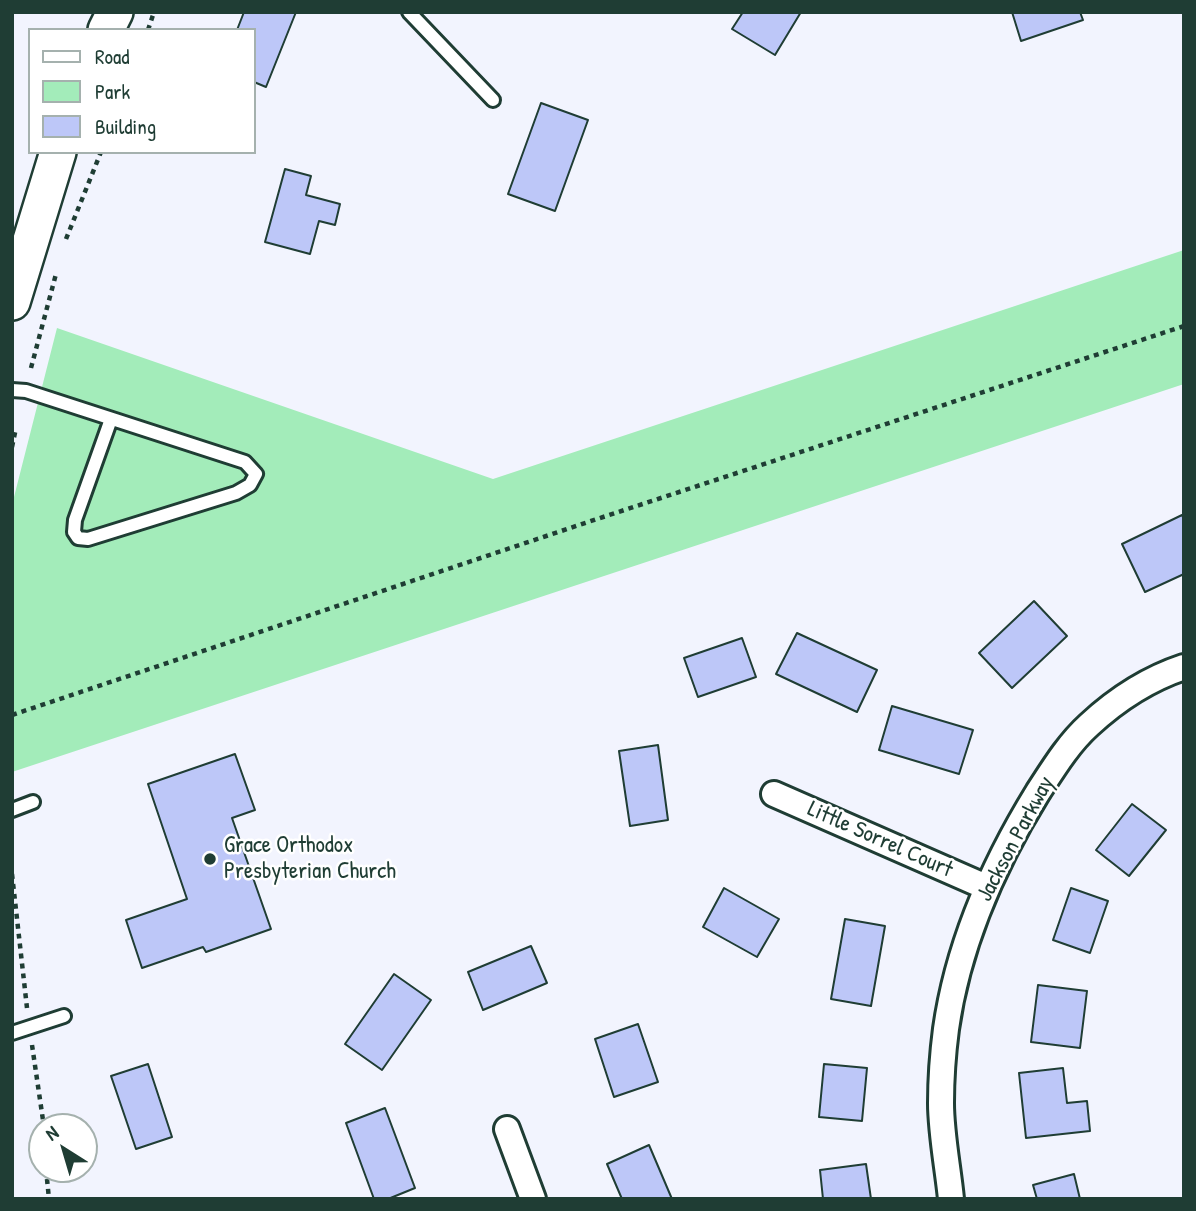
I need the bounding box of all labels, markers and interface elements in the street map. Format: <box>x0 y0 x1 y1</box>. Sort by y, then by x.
legend <box>28 28 256 154</box>
text: Road <box>95 42 129 71</box>
text: Park <box>95 77 130 106</box>
text: Building <box>95 112 156 141</box>
street label: Jackson Parkway <box>971 772 1061 906</box>
street label: Little Sorrel Court <box>803 796 957 884</box>
place label: Grace Orthodox Presbyterian Church <box>224 832 396 886</box>
marker: Grace Orthodox Presbyterian Church <box>202 851 218 867</box>
north arrow <box>28 1113 98 1183</box>
text: N <box>40 1119 63 1146</box>

